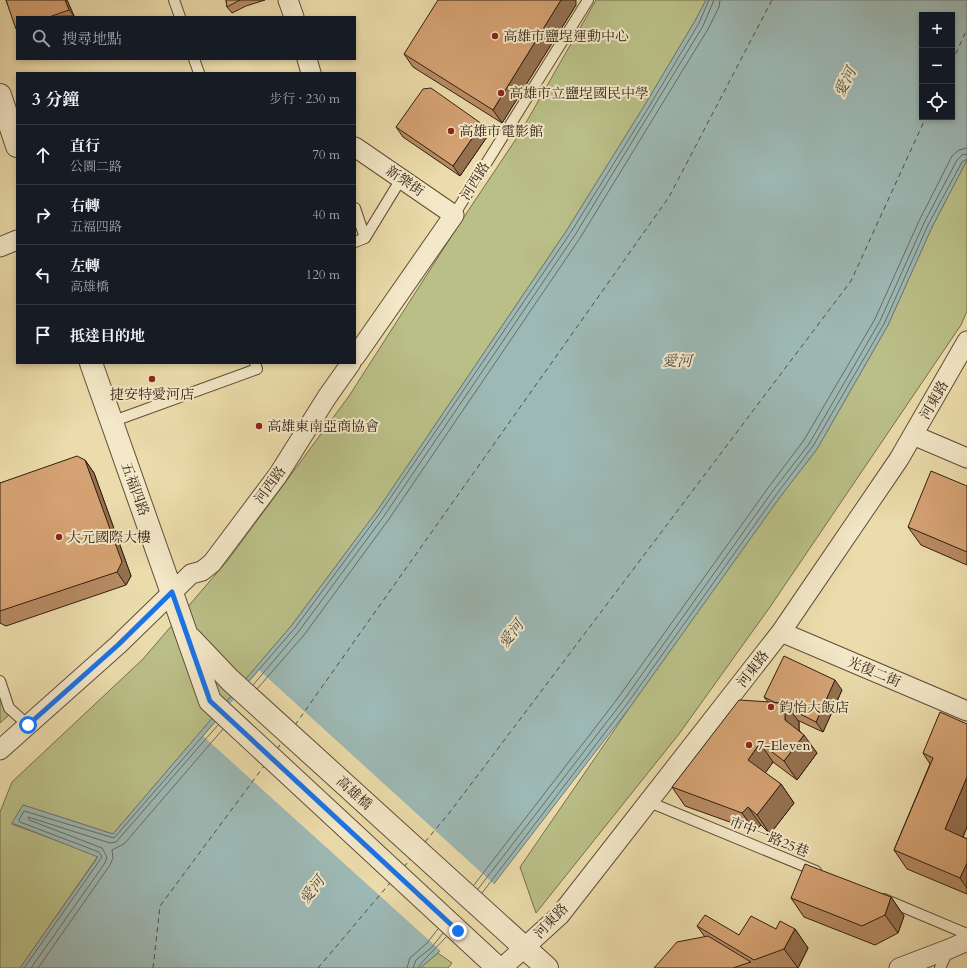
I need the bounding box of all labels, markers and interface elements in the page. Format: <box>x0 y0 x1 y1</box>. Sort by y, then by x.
map controls <box>919 12 955 120</box>
button: + <box>919 12 955 48</box>
search box <box>16 16 356 60</box>
icon: search <box>30 27 52 49</box>
place label: 高雄市鹽埕運動中心 <box>503 27 629 46</box>
text: 搜尋地點 <box>62 29 122 49</box>
marker: 高雄市鹽埕運動中心 <box>490 31 500 41</box>
button: − <box>919 48 955 84</box>
water label: 愛河 <box>829 61 862 100</box>
place label: 高雄市立鹽埕國民中學 <box>509 84 649 103</box>
button: locate <box>919 84 955 120</box>
text: 3 分鐘 <box>32 88 79 111</box>
marker: 高雄市立鹽埕國民中學 <box>496 88 506 98</box>
text: 步行 · 230 m <box>269 90 340 108</box>
place label: 高雄市電影館 <box>459 122 543 141</box>
marker: 高雄市電影館 <box>446 126 456 136</box>
text: 直行 <box>70 136 100 156</box>
icon: ahead <box>32 144 54 166</box>
text: 70 m <box>312 146 340 164</box>
text: 公園二路 <box>70 158 122 176</box>
street label: 河西路 <box>456 158 494 204</box>
street label: 新樂街 <box>382 161 428 201</box>
text: 右轉 <box>70 196 100 216</box>
icon: right <box>32 204 54 226</box>
text: 40 m <box>312 206 340 224</box>
text: 五福四路 <box>70 218 122 236</box>
text: 左轉 <box>70 256 100 276</box>
icon: left <box>32 264 54 286</box>
text: 120 m <box>306 266 340 284</box>
text: 高雄橋 <box>70 278 109 296</box>
icon: arrive <box>32 324 54 346</box>
text: 抵達目的地 <box>70 326 145 346</box>
water label: 愛河 <box>662 351 695 371</box>
marker: 捷安特愛河店 <box>147 374 157 384</box>
street label: 河東路 <box>915 377 953 423</box>
place label: 捷安特愛河店 <box>110 385 194 404</box>
place label: 高雄東南亞商協會 <box>267 417 379 436</box>
marker: 高雄東南亞商協會 <box>254 421 264 431</box>
street label: 五福四路 <box>116 459 154 519</box>
street label: 河西路 <box>250 462 290 508</box>
place label: 大元國際大樓 <box>67 528 151 547</box>
marker: 大元國際大樓 <box>54 532 64 542</box>
water label: 愛河 <box>494 614 530 652</box>
street label: 河東路 <box>733 647 773 691</box>
street label: 光復二街 <box>845 652 903 692</box>
place label: 鈞怡大飯店 <box>779 698 849 717</box>
marker: 鈞怡大飯店 <box>766 702 776 712</box>
route start <box>19 716 37 734</box>
place label: 7-Eleven <box>757 736 810 755</box>
marker: 7-Eleven <box>744 740 754 750</box>
street label: 高雄橋 <box>332 772 376 814</box>
street label: 市中一路25巷 <box>726 812 812 862</box>
water label: 愛河 <box>295 870 331 908</box>
street label: 河東路 <box>530 899 572 943</box>
route end <box>449 922 467 940</box>

